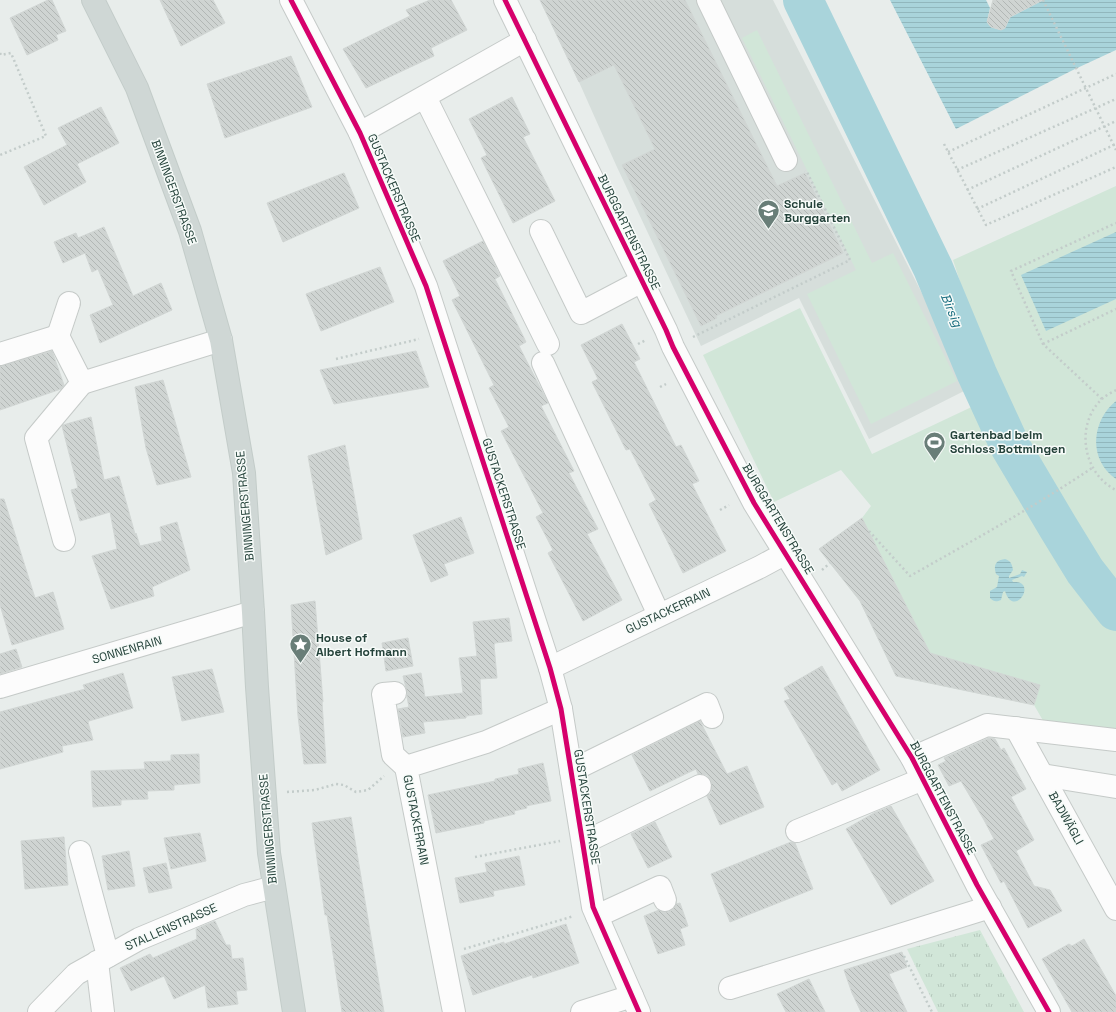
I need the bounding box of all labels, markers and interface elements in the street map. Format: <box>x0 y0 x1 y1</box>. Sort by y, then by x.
street label: GUSTACKERSTRASSE <box>364 131 424 245</box>
street label: BINNINGERSTRASSE <box>148 137 201 247</box>
street label: BURGGARTENSTRASSE <box>594 172 664 293</box>
place label: Schule Burggarten <box>784 196 850 226</box>
school or university icon: Schule Burggarten <box>756 198 782 231</box>
water label: Birsig <box>937 291 966 330</box>
place label: Gartenbad beim Schloss Bottmingen <box>950 427 1065 457</box>
sports icon: Gartenbad beim Schloss Bottmingen <box>922 429 948 462</box>
street label: GUSTACKERSTRASSE <box>478 436 530 552</box>
street label: BINNINGERSTRASSE <box>232 450 258 562</box>
street label: BURGGARTENSTRASSE <box>739 461 818 578</box>
street label: GUSTACKERRAIN <box>623 584 713 638</box>
place label: House of Albert Hofmann <box>316 630 407 660</box>
street label: SONNENRAIN <box>90 632 164 668</box>
place icon: House of Albert Hofmann <box>288 632 314 665</box>
street label: BURGGARTENSTRASSE <box>906 738 980 858</box>
street label: GUSTACKERSTRASSE <box>570 748 604 866</box>
street label: BINNINGERSTRASSE <box>255 773 281 885</box>
street label: GUSTACKERRAIN <box>399 773 433 867</box>
street label: BADWÄGLI <box>1045 789 1087 847</box>
street label: STALLENSTRASSE <box>122 899 220 954</box>

